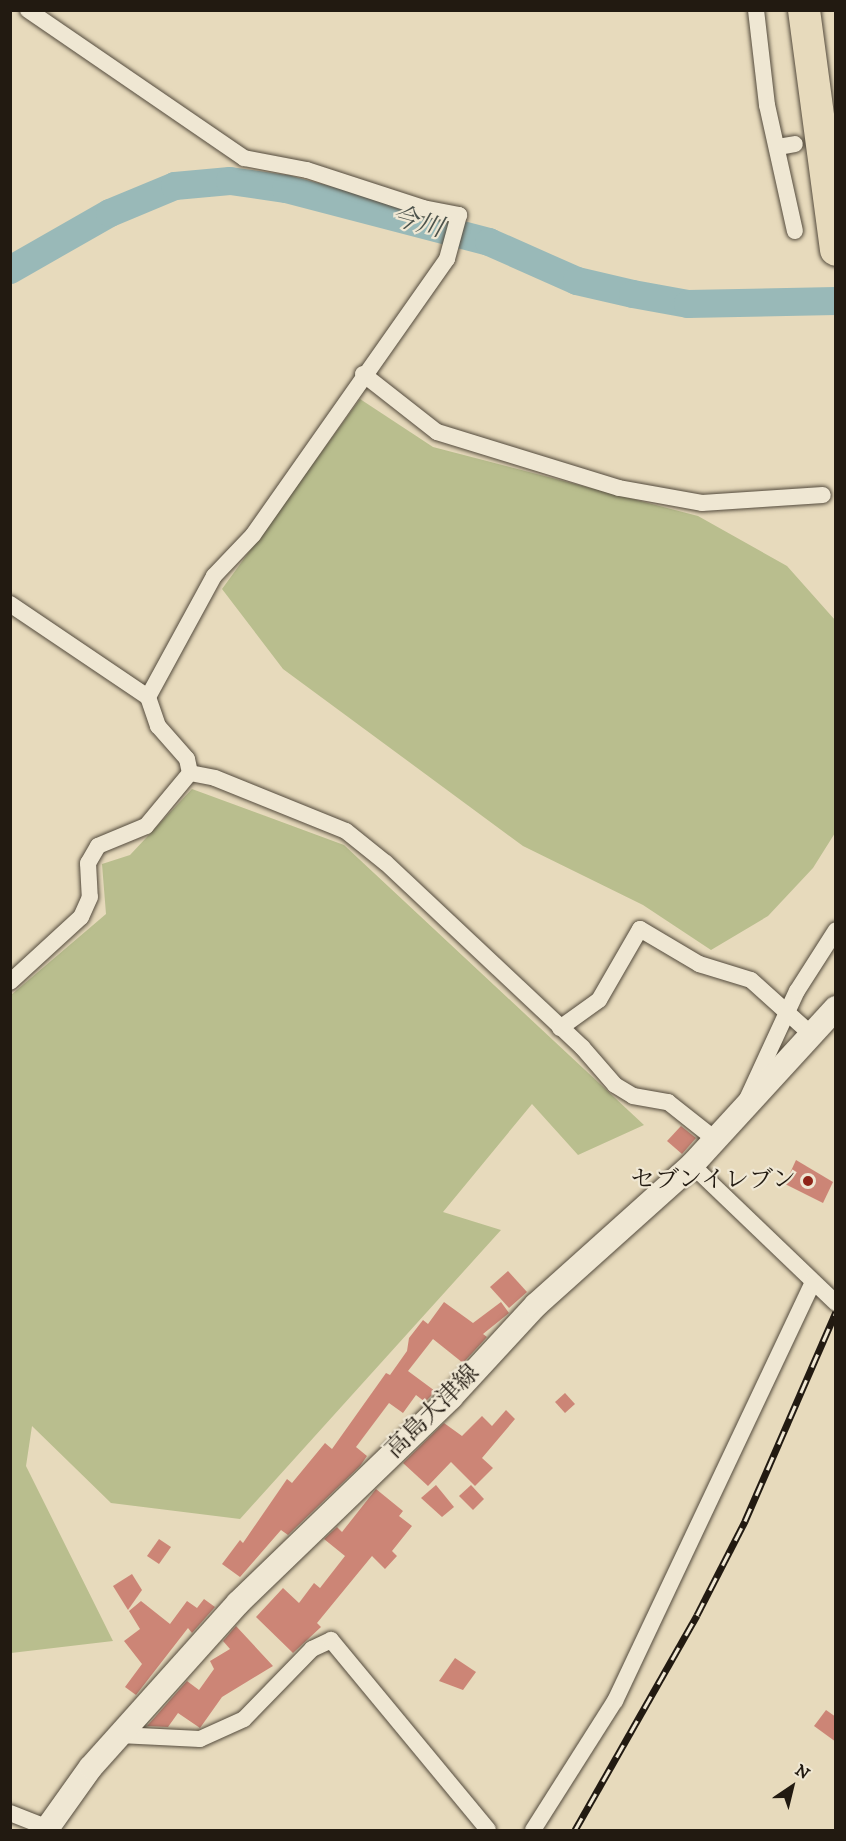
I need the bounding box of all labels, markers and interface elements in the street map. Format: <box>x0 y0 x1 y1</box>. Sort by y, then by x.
water label: 今川 <box>388 201 446 245</box>
place label: セブンイレブン <box>628 1167 796 1195</box>
marker: セブンイレブン <box>801 1174 815 1188</box>
street label: 高島大津線 <box>380 1359 486 1465</box>
north arrow <box>762 1757 822 1817</box>
text: N <box>791 1760 813 1784</box>

